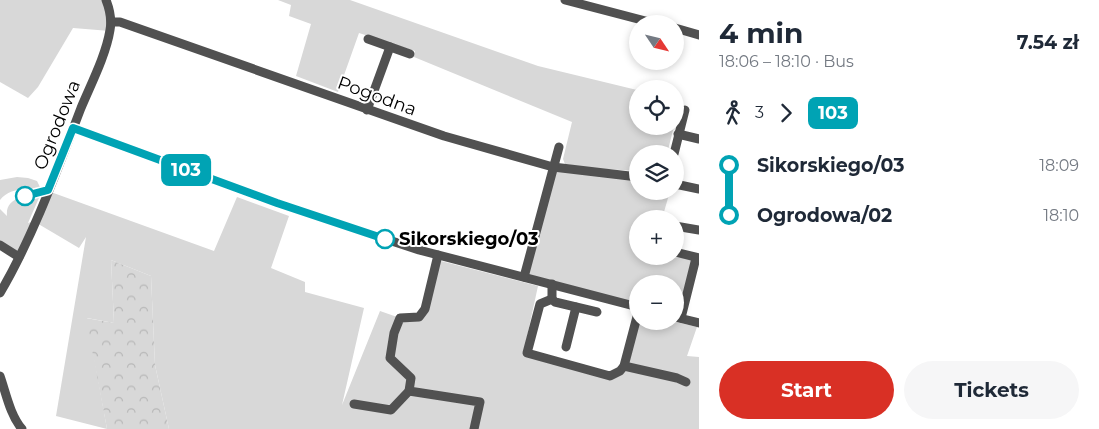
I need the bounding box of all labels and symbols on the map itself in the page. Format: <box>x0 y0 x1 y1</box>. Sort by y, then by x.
north arrow <box>629 15 684 70</box>
street label: Pogodna <box>334 72 420 120</box>
street label: Ogrodowa <box>29 77 85 173</box>
line badge: 103 <box>157 154 215 186</box>
unlabelled marker <box>15 186 35 206</box>
place label: Sikorskiego/03 <box>399 228 539 250</box>
marker: Sikorskiego/03 <box>375 229 395 249</box>

